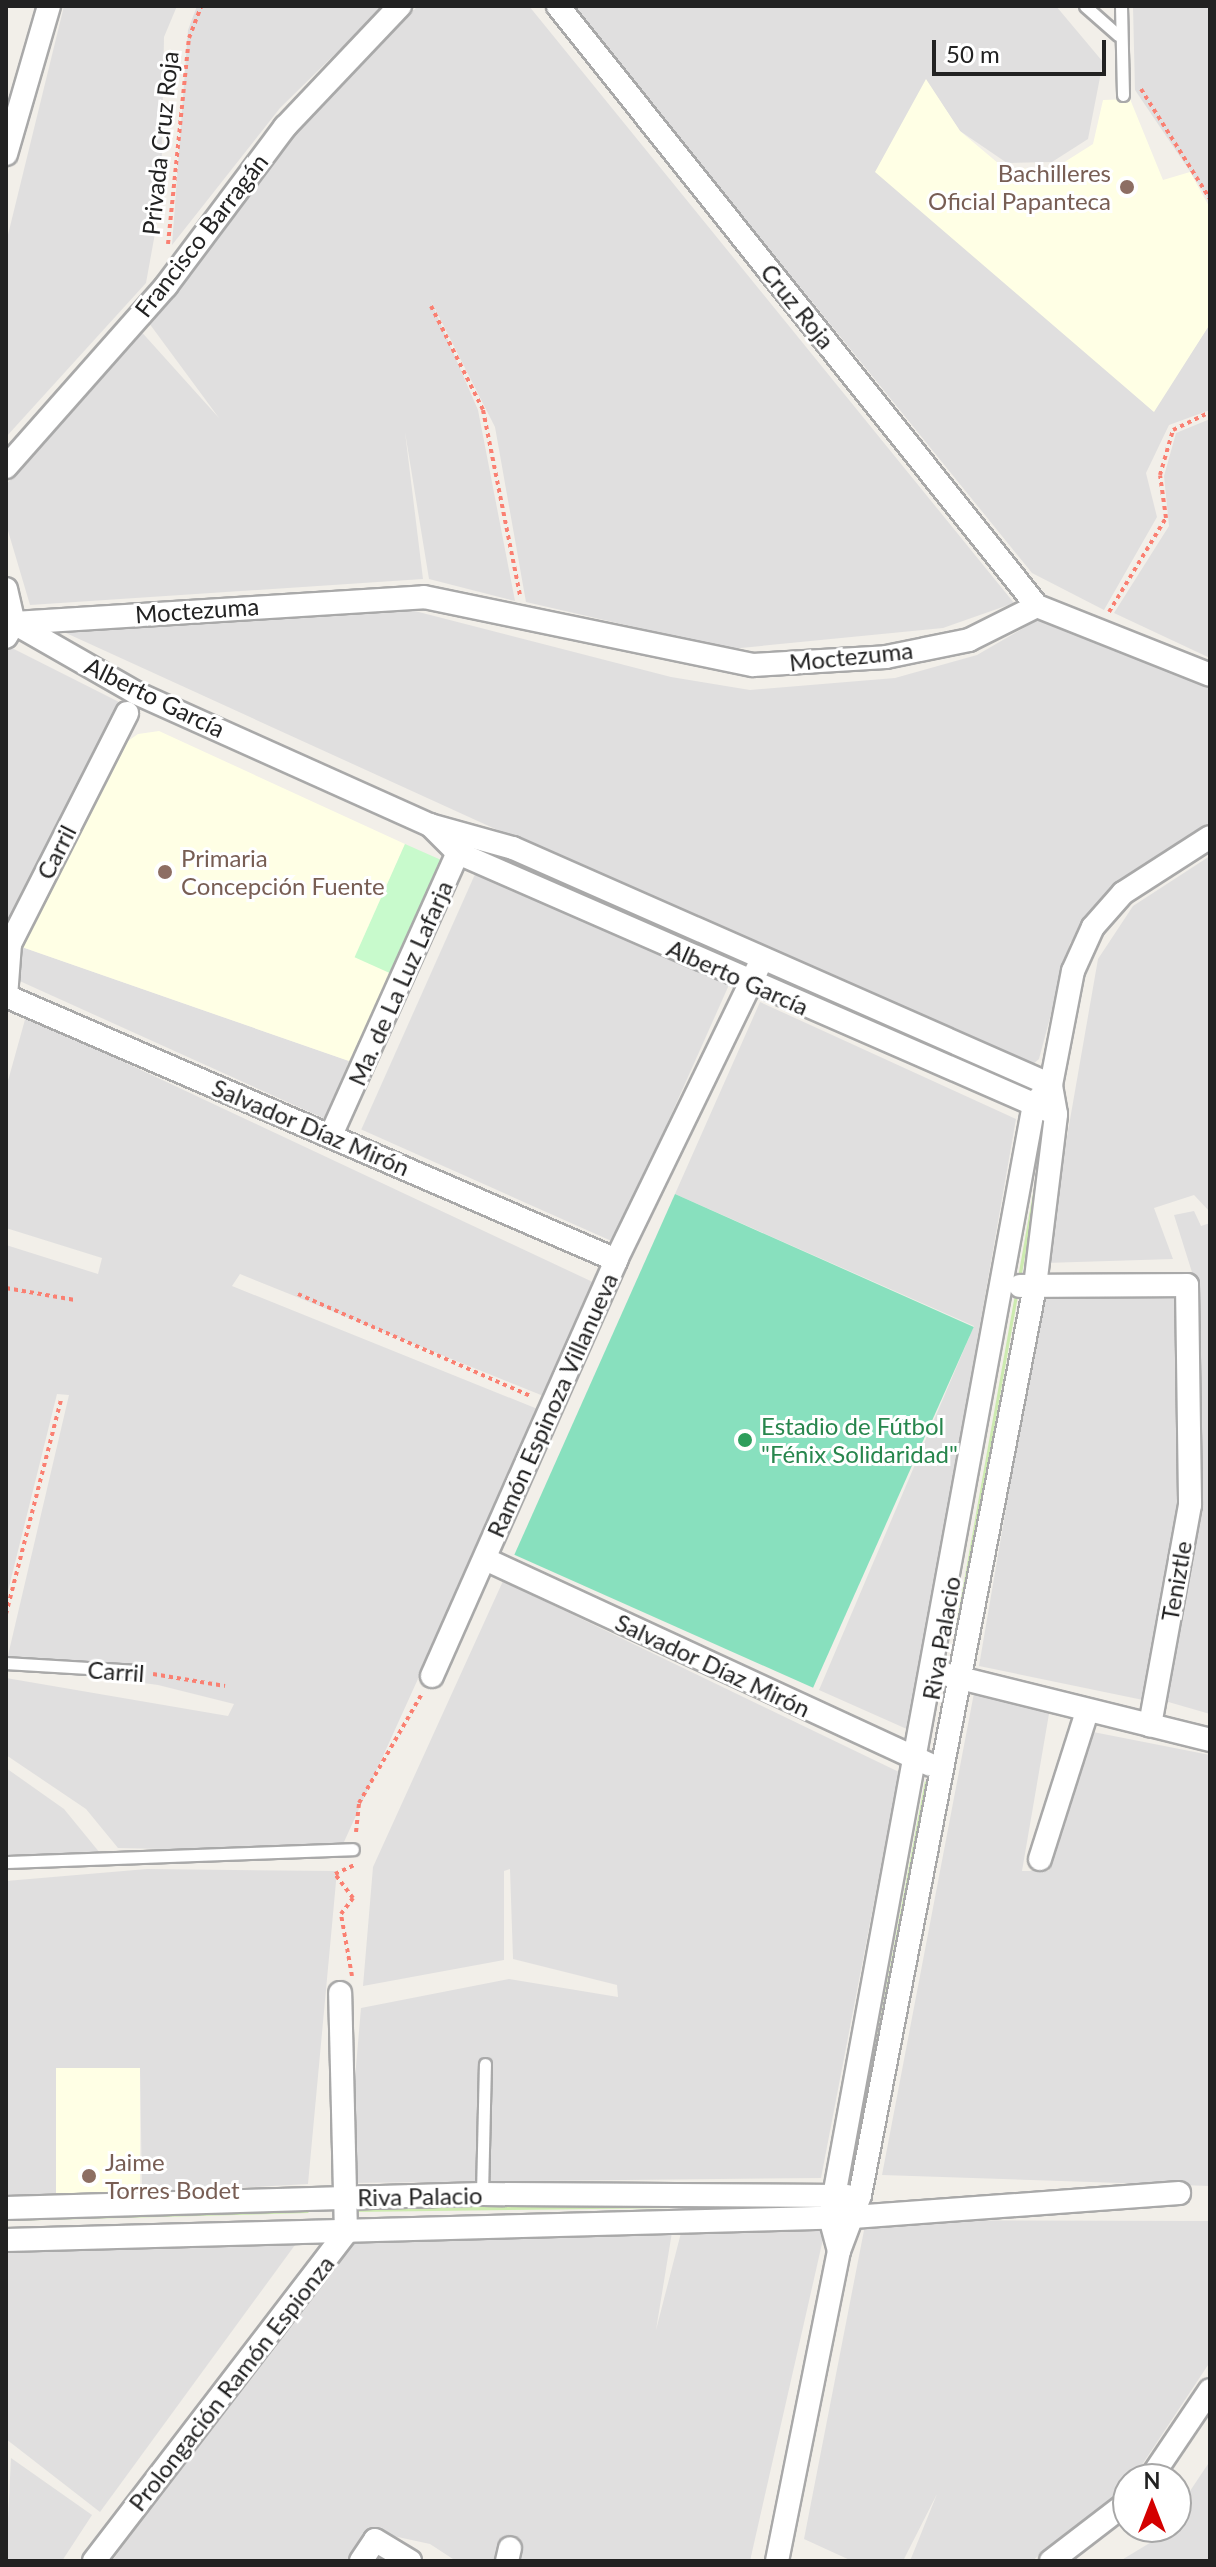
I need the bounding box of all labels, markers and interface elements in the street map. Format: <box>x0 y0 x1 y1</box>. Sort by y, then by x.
scale bar <box>936 24 1110 74</box>
text: 50 m <box>946 39 1000 68</box>
street label: Privada Cruz Roja <box>136 50 184 236</box>
street label: Francisco Barragán <box>128 148 274 322</box>
place label: Bachilleres Oficial Papanteca <box>928 159 1111 215</box>
marker: Bachilleres Oficial Papanteca <box>1118 178 1136 196</box>
street label: Cruz Roja <box>755 258 841 354</box>
street label: Moctezuma <box>134 591 260 629</box>
street label: Moctezuma <box>788 635 914 677</box>
street label: Alberto García <box>80 651 230 743</box>
street label: Carril <box>30 820 82 884</box>
place label: Primaria Concepción Fuente <box>181 844 385 900</box>
marker: Primaria Concepción Fuente <box>156 863 174 881</box>
street label: Ma. de La Luz Lafarja <box>342 876 458 1090</box>
street label: Alberto García <box>663 933 813 1021</box>
street label: Salvador Díaz Mirón <box>208 1072 414 1182</box>
street label: Ramón Espinoza Villanueva <box>480 1268 624 1542</box>
place label: Estadio de Fútbol "Fénix Solidaridad" <box>761 1412 958 1468</box>
marker: Estadio de Fútbol "Fénix Solidaridad" <box>736 1431 754 1449</box>
street label: Teniztle <box>1155 1539 1197 1623</box>
street label: Riva Palacio <box>916 1574 966 1702</box>
street label: Salvador Díaz Mirón <box>611 1607 815 1723</box>
street label: Carril <box>87 1655 145 1687</box>
place label: Jaime Torres Bodet <box>105 2148 240 2204</box>
marker: Jaime Torres Bodet <box>80 2167 98 2185</box>
street label: Riva Palacio <box>357 2181 483 2211</box>
street label: Prolongación Ramón Espionza <box>122 2250 340 2516</box>
north arrow <box>1112 2463 1192 2543</box>
text: N <box>1144 2467 1160 2494</box>

